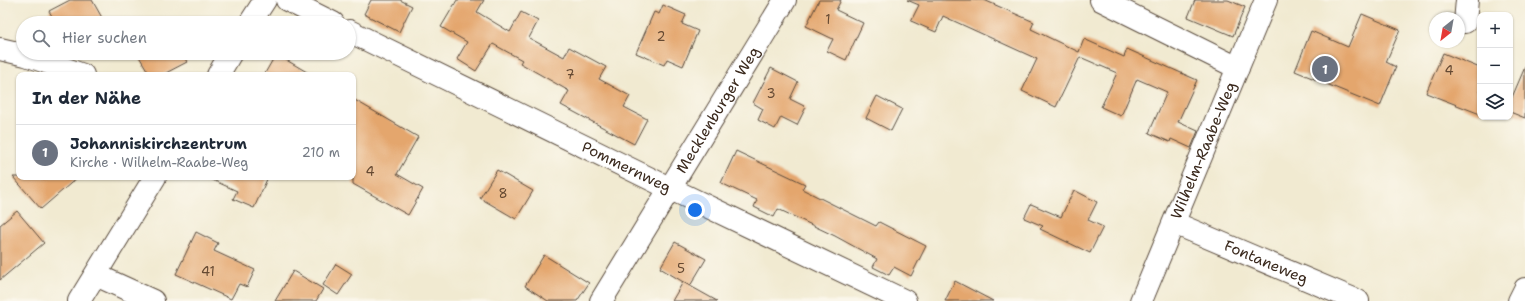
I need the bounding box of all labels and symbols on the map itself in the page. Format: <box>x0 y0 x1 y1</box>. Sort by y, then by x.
house number: 1 <box>825 11 831 28</box>
north arrow <box>1429 12 1465 48</box>
house number: 2 <box>656 28 666 45</box>
street label: Mecklenburger Weg <box>671 43 764 177</box>
pin: 1 <box>1312 54 1338 84</box>
house number: 4 <box>1444 62 1454 79</box>
house number: 7 <box>565 66 575 83</box>
street label: Wilhelm-Raabe-Weg <box>1166 79 1241 222</box>
house number: 3 <box>766 85 776 102</box>
street label: Pommernweg <box>578 137 674 198</box>
house number: 4 <box>365 163 375 180</box>
house number: 8 <box>498 185 508 202</box>
your location <box>685 200 705 220</box>
street label: Fontaneweg <box>1221 235 1311 289</box>
house number: 5 <box>677 260 685 277</box>
house number: 41 <box>201 263 215 280</box>

